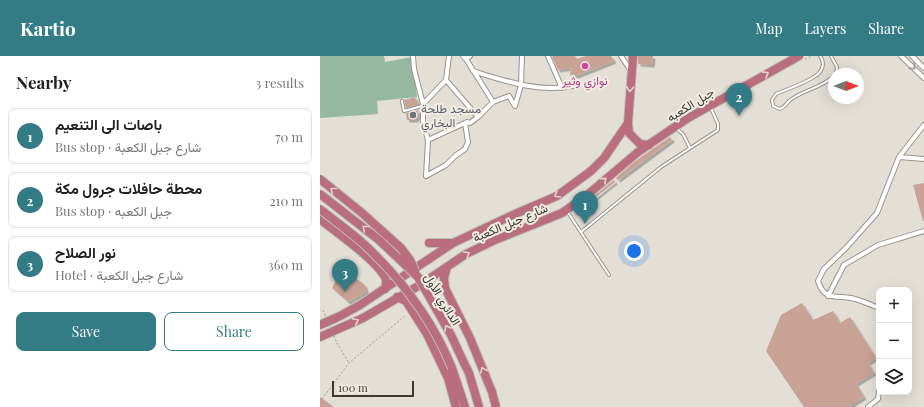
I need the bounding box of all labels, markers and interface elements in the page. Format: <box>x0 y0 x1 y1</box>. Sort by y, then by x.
text: Kartio <box>20 15 76 41</box>
text: Map <box>755 19 783 38</box>
text: Layers <box>805 19 846 38</box>
text: Share <box>868 19 904 38</box>
marker: نوازي وثير <box>580 61 590 71</box>
one-way arrow <box>908 62 916 70</box>
north arrow <box>828 68 864 104</box>
text: Nearby <box>16 71 71 93</box>
one-way arrow <box>762 71 769 78</box>
place label: نوازي وثير <box>561 72 608 91</box>
text: 3 results <box>255 74 304 91</box>
street label: جبل الكعبه <box>663 83 717 126</box>
pin: 2 <box>726 83 752 116</box>
one-way arrow <box>626 86 635 92</box>
place label: مسجد طلحة البخاري <box>421 100 481 133</box>
marker: مسجد طلحة البخاري <box>408 110 418 120</box>
text: باصات الى التنعيم <box>55 114 162 134</box>
text: 1 <box>28 128 32 145</box>
text: 70 m <box>275 128 303 145</box>
text: Bus stop · شارع جبل الكعبة <box>55 138 201 155</box>
one-way arrow <box>600 177 607 184</box>
text: محطة حافلات جرول مكة <box>55 178 203 198</box>
one-way arrow <box>331 188 338 195</box>
one-way arrow <box>554 190 561 197</box>
pin: 1 <box>572 191 598 224</box>
text: 2 <box>27 192 33 209</box>
text: 210 m <box>269 192 303 209</box>
street label: شارع جبل الكعبة <box>470 199 551 247</box>
text: Bus stop · جبل الكعبه <box>55 202 172 219</box>
one-way arrow <box>363 226 370 233</box>
your location <box>624 241 644 261</box>
text: نور الصلاح <box>55 242 116 262</box>
one-way arrow <box>463 252 470 259</box>
text: 3 <box>27 256 33 273</box>
text: 360 m <box>268 256 303 273</box>
pin: 3 <box>332 259 358 292</box>
text: Hotel · شارع جبل الكعبة <box>55 266 183 283</box>
street label: الدائري الأول <box>419 270 465 329</box>
map controls <box>876 287 912 395</box>
button: + <box>876 287 912 323</box>
button: Save <box>16 312 156 351</box>
button: Share <box>164 312 304 351</box>
one-way arrow <box>351 318 359 326</box>
button: − <box>876 323 912 359</box>
one-way arrow <box>444 325 451 332</box>
button: layers <box>876 359 912 395</box>
one-way arrow <box>480 367 488 375</box>
scale bar <box>332 379 414 398</box>
text: 100 m <box>338 380 368 395</box>

